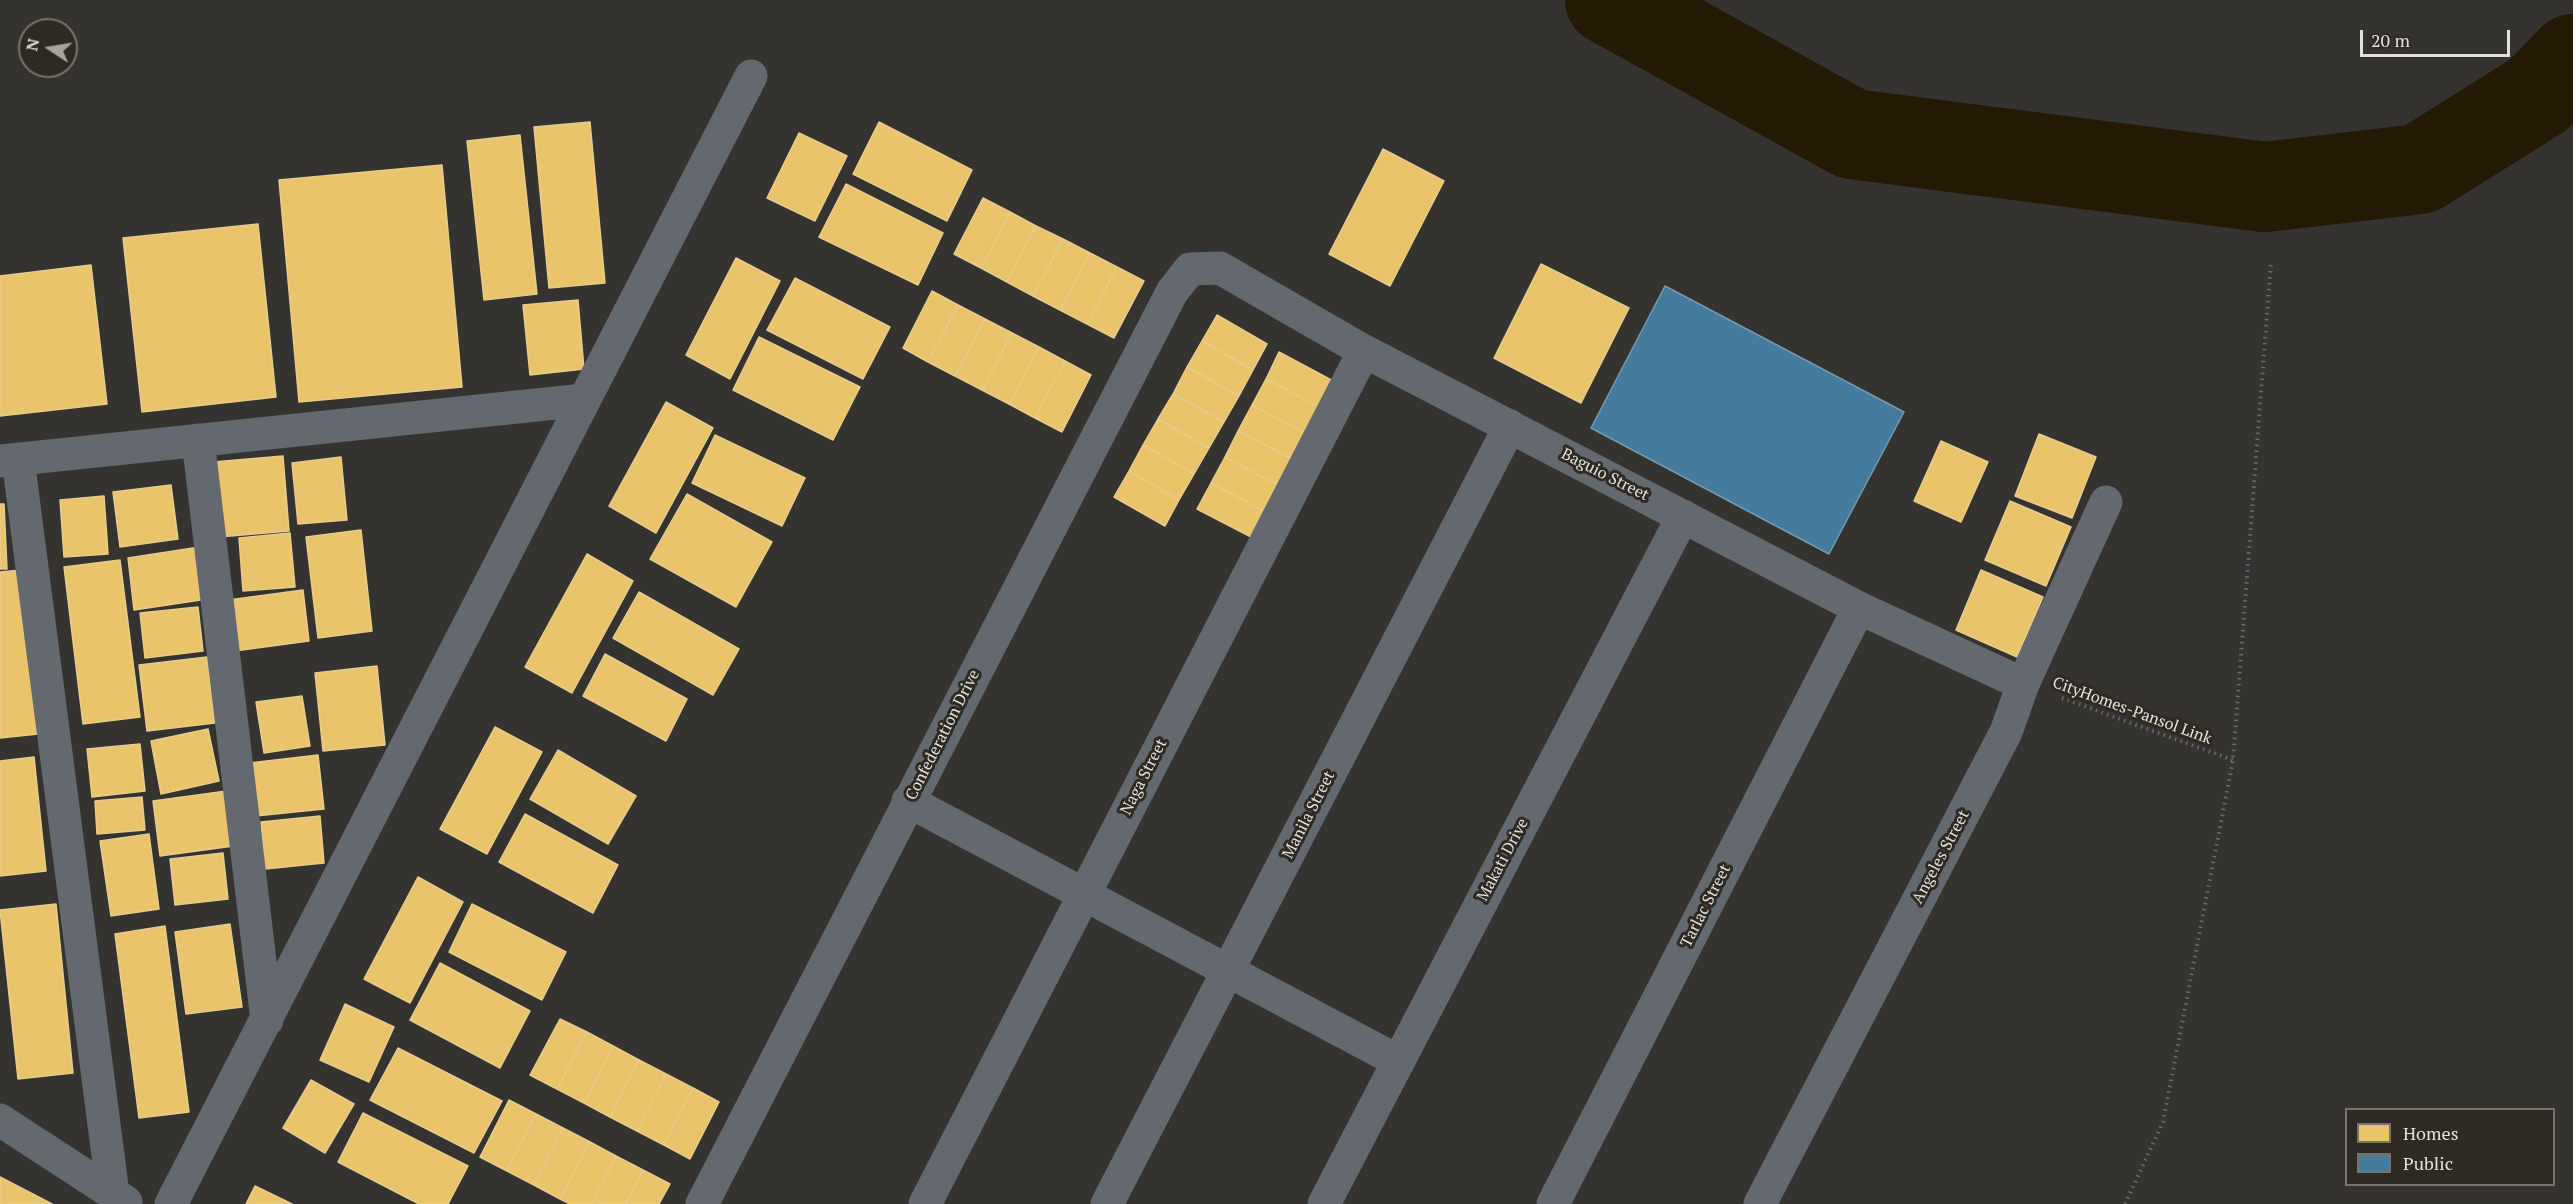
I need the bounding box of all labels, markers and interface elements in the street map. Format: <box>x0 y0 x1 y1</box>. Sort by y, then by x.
north arrow <box>18 18 78 78</box>
scale bar <box>2363 18 2513 56</box>
text: 20 m <box>2371 28 2410 52</box>
text: N <box>20 36 44 53</box>
street label: Baguio Street <box>1558 445 1652 505</box>
street label: Confederation Drive <box>902 667 984 803</box>
street label: CityHomes-Pansol Link <box>2050 673 2214 749</box>
street label: Naga Street <box>1117 736 1171 818</box>
street label: Manila Street <box>1279 768 1339 862</box>
street label: Angeles Street <box>1908 807 1974 907</box>
street label: Makati Drive <box>1473 815 1533 905</box>
street label: Tarlac Street <box>1677 861 1735 951</box>
legend <box>2345 1108 2555 1186</box>
text: Homes <box>2403 1121 2458 1145</box>
text: Public <box>2403 1151 2453 1175</box>

